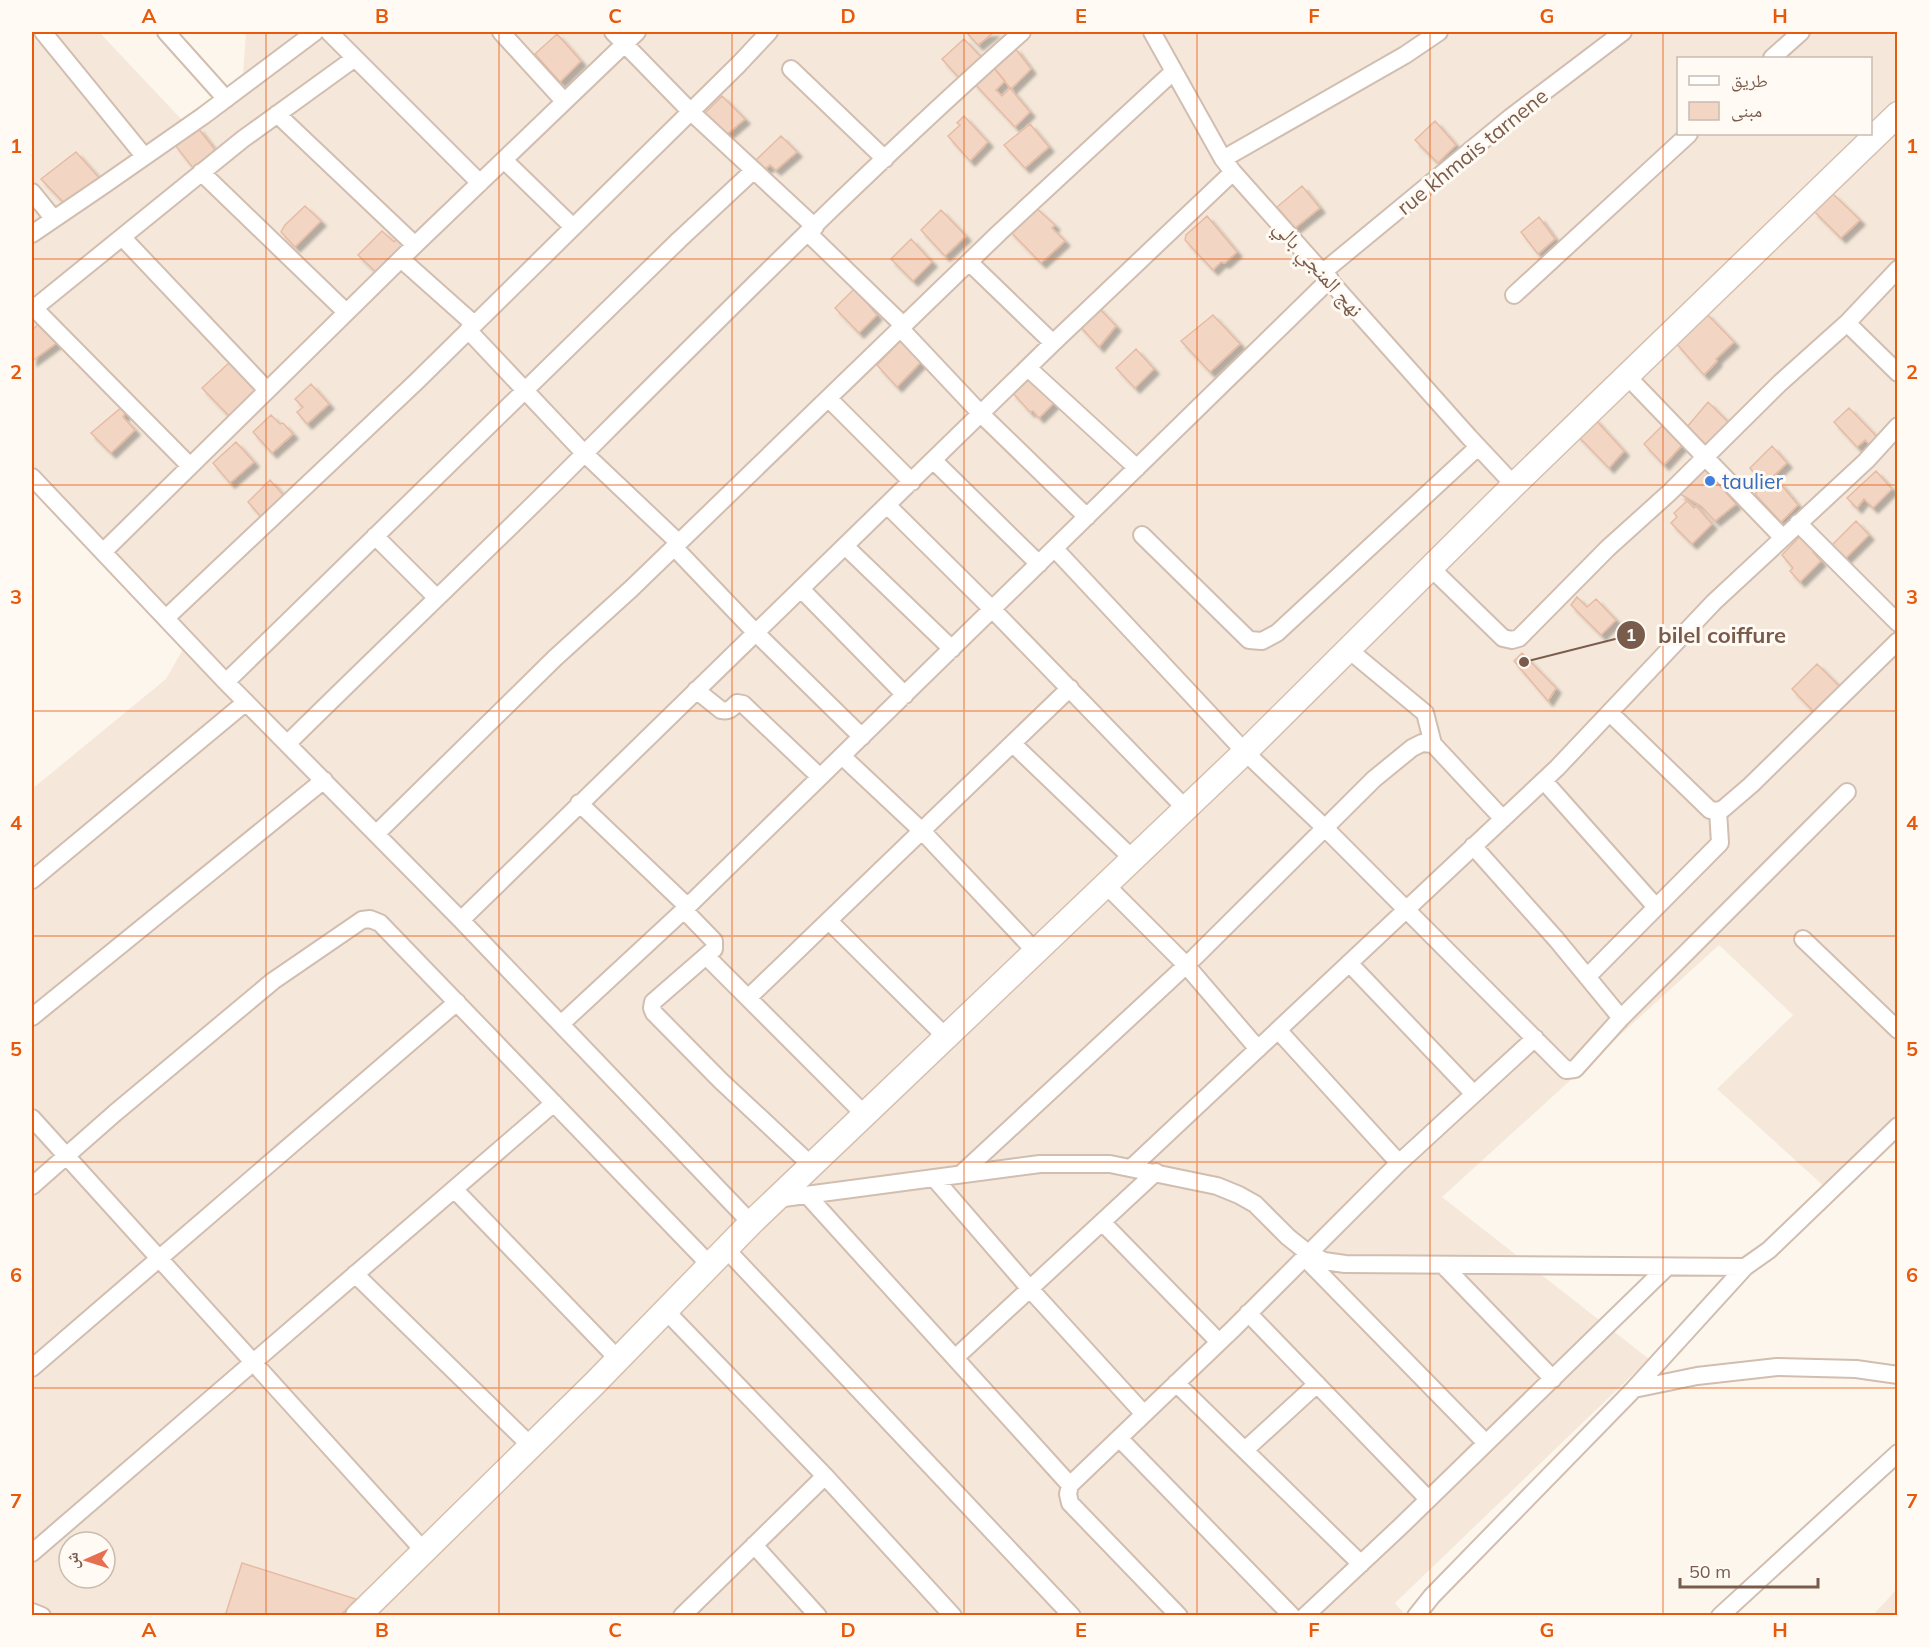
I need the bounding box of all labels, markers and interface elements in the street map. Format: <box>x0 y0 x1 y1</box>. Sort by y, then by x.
text: A <box>142 3 157 28</box>
text: B <box>375 3 389 28</box>
text: C <box>608 3 622 28</box>
text: D <box>840 3 856 28</box>
text: E <box>1075 3 1087 28</box>
text: F <box>1308 3 1320 28</box>
text: G <box>1540 3 1554 28</box>
text: H <box>1772 3 1788 28</box>
legend <box>1677 57 1872 135</box>
text: طريق <box>1731 69 1768 92</box>
street label: rue khmais tarnene <box>1391 82 1553 220</box>
text: مبنى <box>1731 99 1762 122</box>
text: 1 <box>10 133 22 158</box>
text: 1 <box>1906 133 1918 158</box>
street label: نهج المنجي بالي <box>1266 214 1369 325</box>
text: 2 <box>10 359 22 384</box>
text: 2 <box>1906 359 1918 384</box>
place label: taulier <box>1722 468 1783 494</box>
marker: taulier <box>1703 474 1717 488</box>
text: 3 <box>10 584 22 609</box>
text: 3 <box>1906 584 1918 609</box>
callout: bilel coiffure <box>1616 615 1798 655</box>
text: bilel coiffure <box>1658 621 1786 649</box>
text: 1 <box>1626 623 1636 646</box>
text: 4 <box>10 810 22 835</box>
text: 4 <box>1906 810 1918 835</box>
text: 5 <box>10 1036 22 1061</box>
text: 5 <box>1906 1036 1918 1061</box>
text: 6 <box>10 1262 22 1287</box>
text: 6 <box>1906 1262 1918 1287</box>
text: 7 <box>10 1488 22 1513</box>
text: 7 <box>1906 1488 1918 1513</box>
north arrow <box>57 1530 117 1590</box>
scale bar <box>1680 1551 1818 1589</box>
text: ش <box>62 1552 82 1570</box>
text: 50 m <box>1689 1560 1731 1583</box>
text: A <box>142 1617 157 1642</box>
text: B <box>375 1617 389 1642</box>
text: C <box>608 1617 622 1642</box>
text: D <box>840 1617 856 1642</box>
text: E <box>1075 1617 1087 1642</box>
text: F <box>1308 1617 1320 1642</box>
text: G <box>1540 1617 1554 1642</box>
text: H <box>1772 1617 1788 1642</box>

